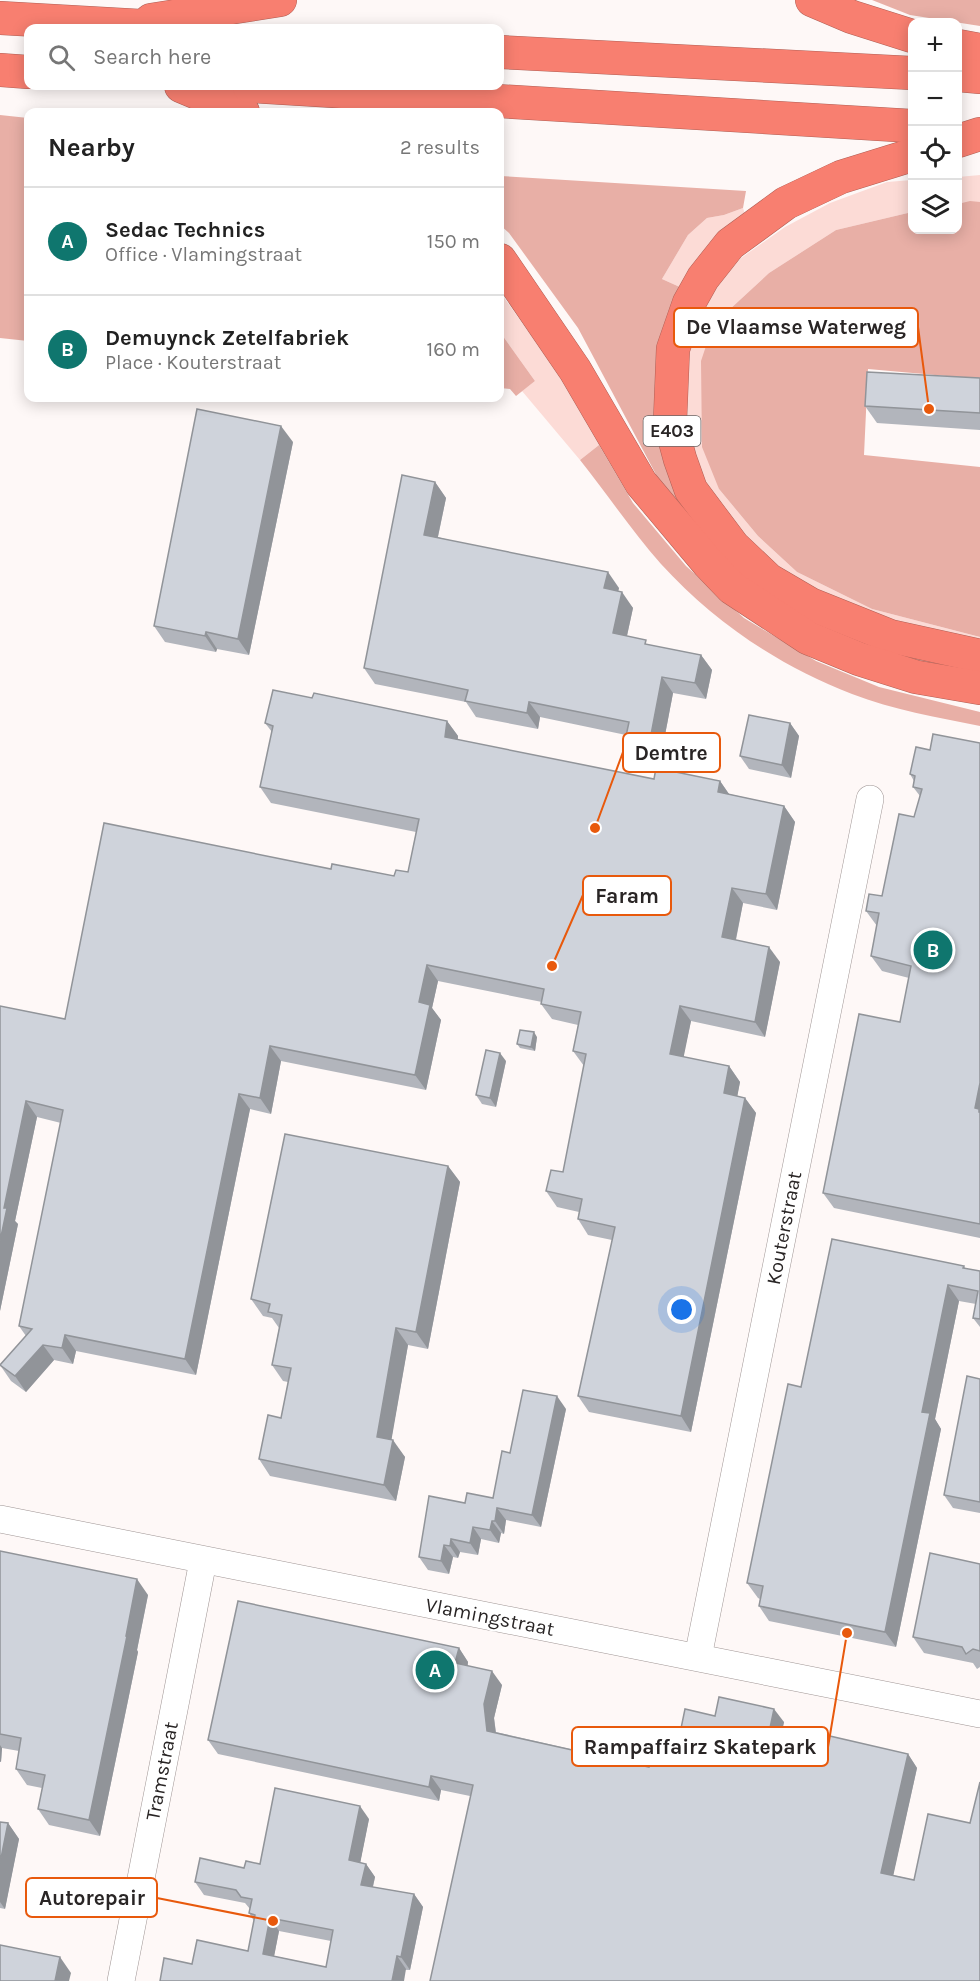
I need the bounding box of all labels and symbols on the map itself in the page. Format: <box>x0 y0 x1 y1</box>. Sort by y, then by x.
callout: De Vlaamse Waterweg <box>674 308 918 347</box>
text: De Vlaamse Waterweg <box>686 315 906 339</box>
road number: E403 <box>644 416 700 446</box>
callout: Demtre <box>623 733 720 772</box>
text: Demtre <box>634 741 708 765</box>
callout: Faram <box>583 876 671 915</box>
text: Faram <box>595 884 659 908</box>
pin: B <box>914 928 952 972</box>
street label: Kouterstraat <box>762 1169 806 1287</box>
your location <box>667 1295 696 1324</box>
street label: Vlamingstraat <box>424 1593 557 1641</box>
pin: A <box>416 1648 454 1692</box>
street label: Tramstraat <box>141 1719 183 1822</box>
callout: Rampaffairz Skatepark <box>572 1727 828 1766</box>
text: Rampaffairz Skatepark <box>584 1735 817 1759</box>
callout: Autorepair <box>26 1878 157 1917</box>
text: Autorepair <box>39 1886 146 1910</box>

